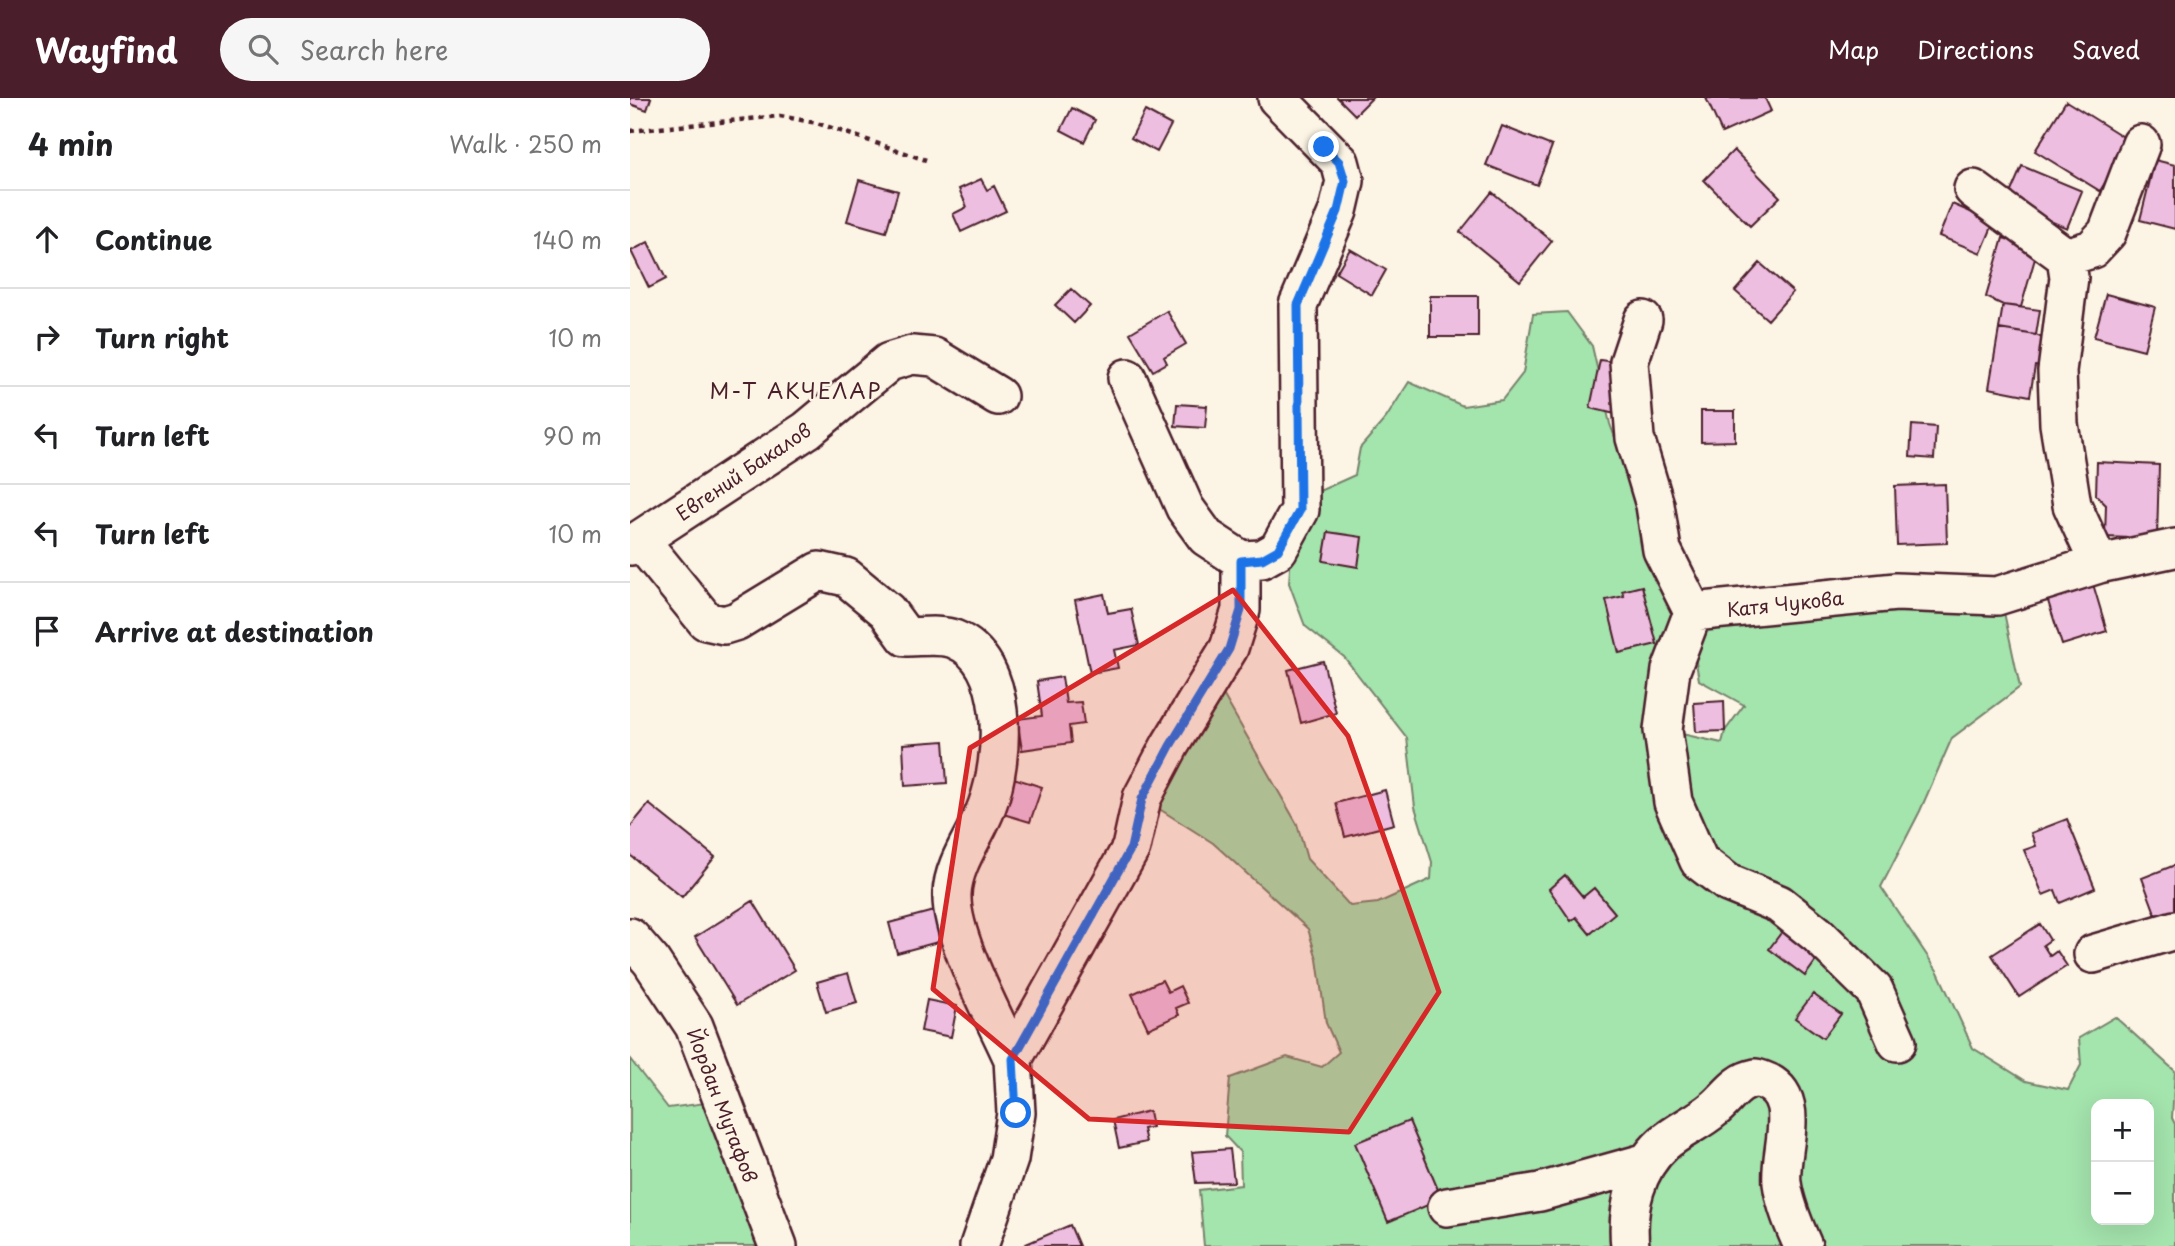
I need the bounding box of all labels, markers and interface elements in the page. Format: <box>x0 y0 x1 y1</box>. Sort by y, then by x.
search box <box>220 18 710 81</box>
text: Wayfind <box>35 24 178 74</box>
icon: search <box>244 30 282 68</box>
text: Search here <box>300 30 448 69</box>
text: Map <box>1828 31 1879 67</box>
text: Directions <box>1917 31 2034 67</box>
text: Saved <box>2072 31 2140 67</box>
text: 4 min <box>28 121 114 166</box>
text: Walk · 250 m <box>449 126 602 161</box>
route end <box>1308 131 1339 162</box>
icon: ahead <box>28 220 66 258</box>
text: Continue <box>95 220 212 259</box>
text: 140 m <box>533 222 602 257</box>
icon: right <box>28 318 66 356</box>
text: Turn right <box>95 318 229 357</box>
text: 10 m <box>548 320 602 355</box>
district label: М-Т АКЧЕЛАР <box>710 374 882 406</box>
street label: Евгений Бакалов <box>670 415 816 527</box>
icon: left <box>28 416 66 454</box>
text: Turn left <box>95 416 210 455</box>
text: 90 m <box>543 418 602 453</box>
icon: left <box>28 514 66 552</box>
text: Turn left <box>95 514 210 553</box>
text: 10 m <box>548 516 602 551</box>
street label: Катя Чукова <box>1725 583 1845 623</box>
icon: arrive <box>28 612 66 650</box>
text: Arrive at destination <box>95 612 374 651</box>
street label: Йордан Мутафов <box>681 1024 765 1186</box>
route start <box>1000 1097 1031 1128</box>
map controls <box>2091 1099 2154 1225</box>
button: + <box>2091 1099 2154 1162</box>
button: − <box>2091 1162 2154 1225</box>

